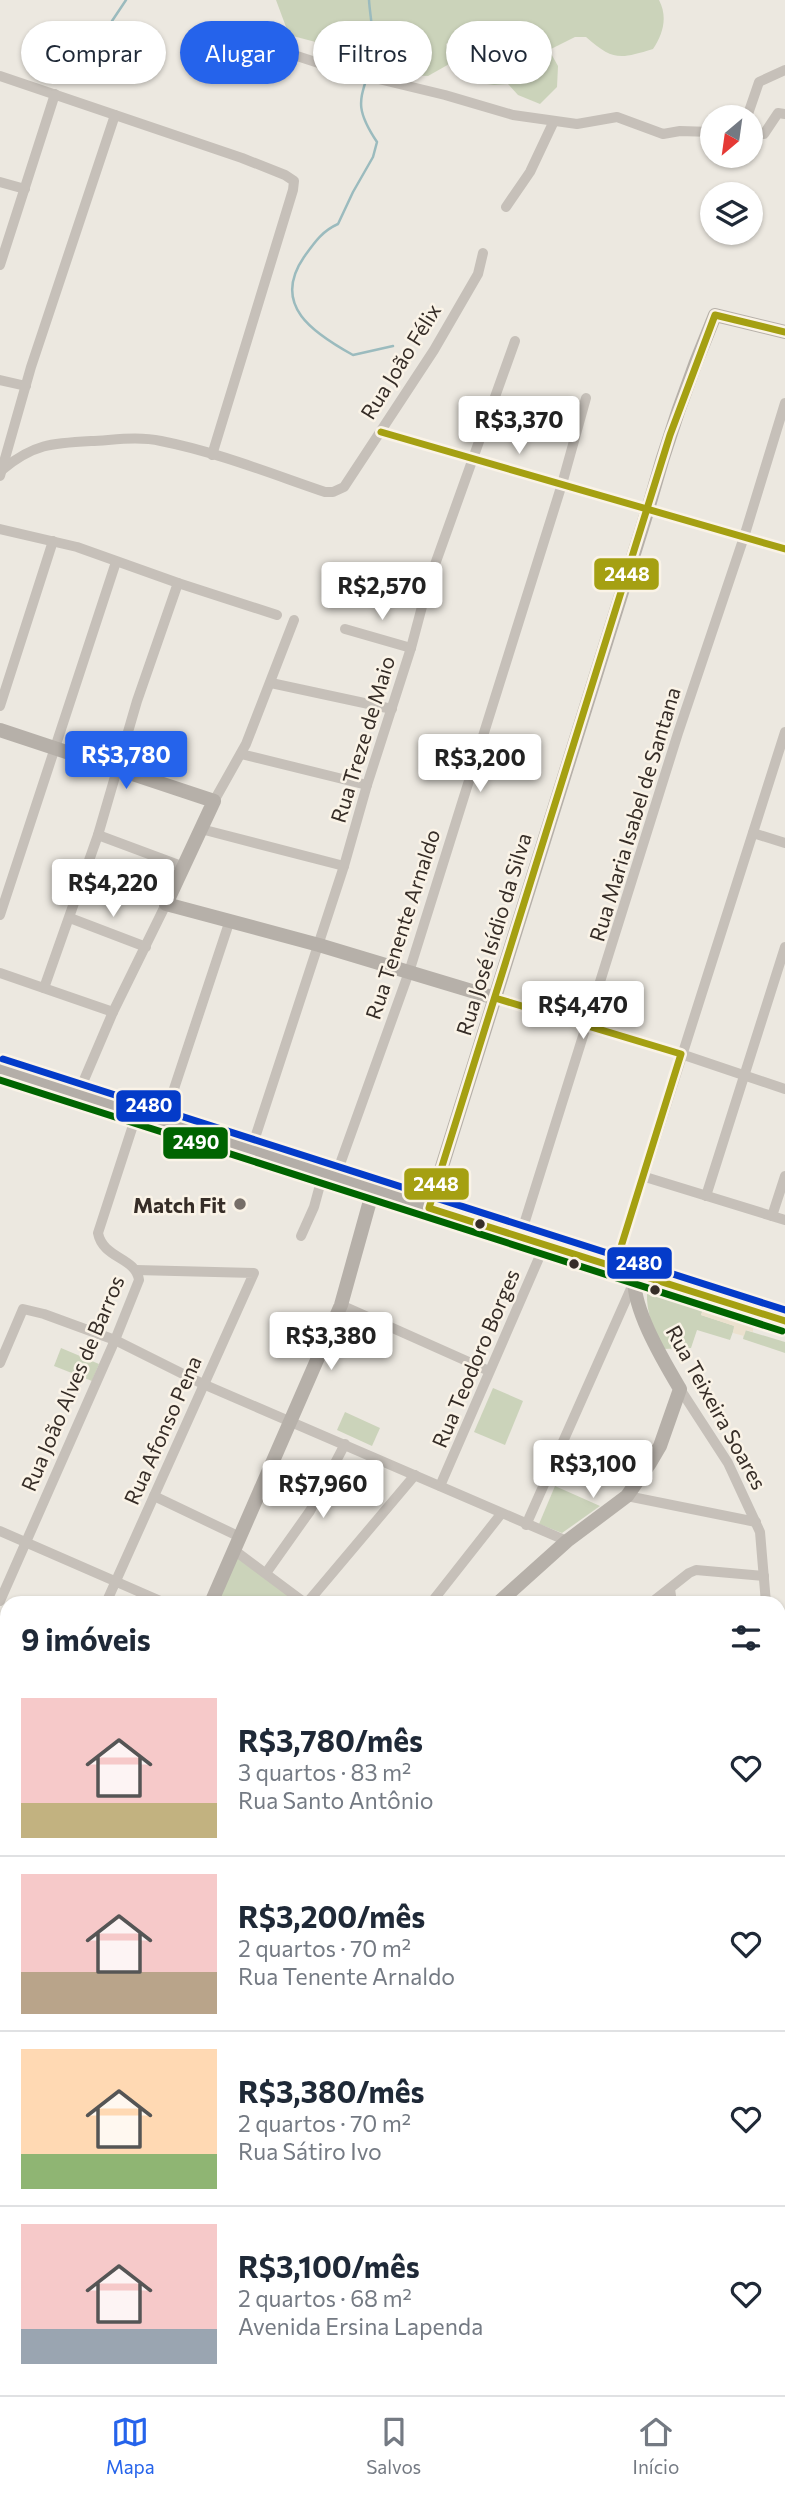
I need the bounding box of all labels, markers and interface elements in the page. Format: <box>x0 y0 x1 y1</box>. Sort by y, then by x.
chip: Comprar <box>21 21 166 84</box>
chip: Alugar <box>180 21 299 84</box>
chip: Filtros <box>313 21 432 84</box>
chip: Novo <box>446 21 552 84</box>
north arrow <box>700 105 763 168</box>
map controls <box>700 105 763 245</box>
button: layers <box>700 182 763 245</box>
street label: Rua João Félix <box>355 299 445 423</box>
pin: R$3,370 <box>454 396 584 456</box>
text: R$3,370 <box>475 405 563 433</box>
line badge: 2448 <box>593 557 660 591</box>
pin: R$2,570 <box>317 562 447 622</box>
text: 2448 <box>604 562 650 585</box>
text: R$2,570 <box>337 571 427 599</box>
street label: Rua Treze de Maio <box>325 653 399 825</box>
street label: Rua Maria Isabel de Santana <box>583 684 685 944</box>
pin: R$3,780 <box>61 732 191 791</box>
pin: R$3,200 <box>415 734 545 794</box>
text: R$3,780 <box>81 740 171 768</box>
text: R$3,200 <box>434 743 526 771</box>
street label: Rua Tenente Arnaldo <box>359 826 445 1022</box>
street label: Rua José Isídio da Silva <box>450 830 536 1038</box>
pin: R$4,220 <box>48 860 178 919</box>
text: R$4,220 <box>68 868 158 896</box>
pin: R$4,470 <box>518 982 648 1041</box>
text: R$4,470 <box>538 990 628 1018</box>
line badge: 2480 <box>115 1089 182 1123</box>
text: 2480 <box>126 1093 172 1116</box>
line badge: 2490 <box>162 1126 229 1160</box>
text: 2490 <box>173 1130 219 1153</box>
line badge: 2448 <box>403 1167 470 1201</box>
text: 2448 <box>413 1172 459 1195</box>
place label: Match Fit <box>133 1192 226 1217</box>
marker: Match Fit <box>232 1196 248 1212</box>
unlabelled marker <box>473 1217 487 1231</box>
line badge: 2480 <box>606 1246 673 1280</box>
text: 2480 <box>616 1251 662 1274</box>
unlabelled marker <box>567 1257 581 1271</box>
street label: Rua Teodoro Borges <box>426 1265 524 1451</box>
street label: Rua João Alves de Barros <box>15 1271 129 1495</box>
unlabelled marker <box>648 1283 662 1297</box>
pin: R$3,380 <box>266 1312 396 1372</box>
text: R$3,380 <box>286 1321 376 1349</box>
street label: Rua Teixeira Soares <box>661 1321 773 1493</box>
street label: Rua Afonso Pena <box>118 1352 206 1508</box>
pin: R$3,100 <box>528 1440 658 1500</box>
text: R$3,100 <box>549 1449 637 1477</box>
pin: R$7,960 <box>258 1460 388 1520</box>
text: R$7,960 <box>278 1469 368 1497</box>
icon: filters <box>727 1619 765 1657</box>
text: 9 imóveis <box>21 1620 151 1657</box>
text: R$3,780/mês <box>238 1721 423 1758</box>
icon: home <box>77 1726 161 1810</box>
icon: heart <box>727 1749 765 1787</box>
text: 3 quartos · 83 m² <box>238 1758 411 1786</box>
text: Rua Santo Antônio <box>238 1786 434 1814</box>
text: R$3,200/mês <box>238 1897 425 1934</box>
icon: home <box>77 1902 161 1986</box>
icon: heart <box>727 1925 765 1963</box>
text: 2 quartos · 70 m² <box>238 1934 411 1962</box>
text: Rua Tenente Arnaldo <box>238 1962 455 1990</box>
text: R$3,380/mês <box>238 2072 424 2109</box>
icon: home <box>77 2077 161 2161</box>
icon: heart <box>727 2100 765 2138</box>
text: 2 quartos · 70 m² <box>238 2109 411 2137</box>
text: Rua Sátiro Ivo <box>238 2137 382 2165</box>
text: R$3,100/mês <box>238 2247 420 2284</box>
icon: home <box>77 2252 161 2336</box>
icon: heart <box>727 2275 765 2313</box>
text: 2 quartos · 68 m² <box>238 2284 412 2312</box>
text: Avenida Ersina Lapenda <box>238 2312 483 2340</box>
tab: Mapa <box>106 2413 155 2478</box>
tab: Salvos <box>366 2413 421 2478</box>
tab: Início <box>633 2413 679 2478</box>

